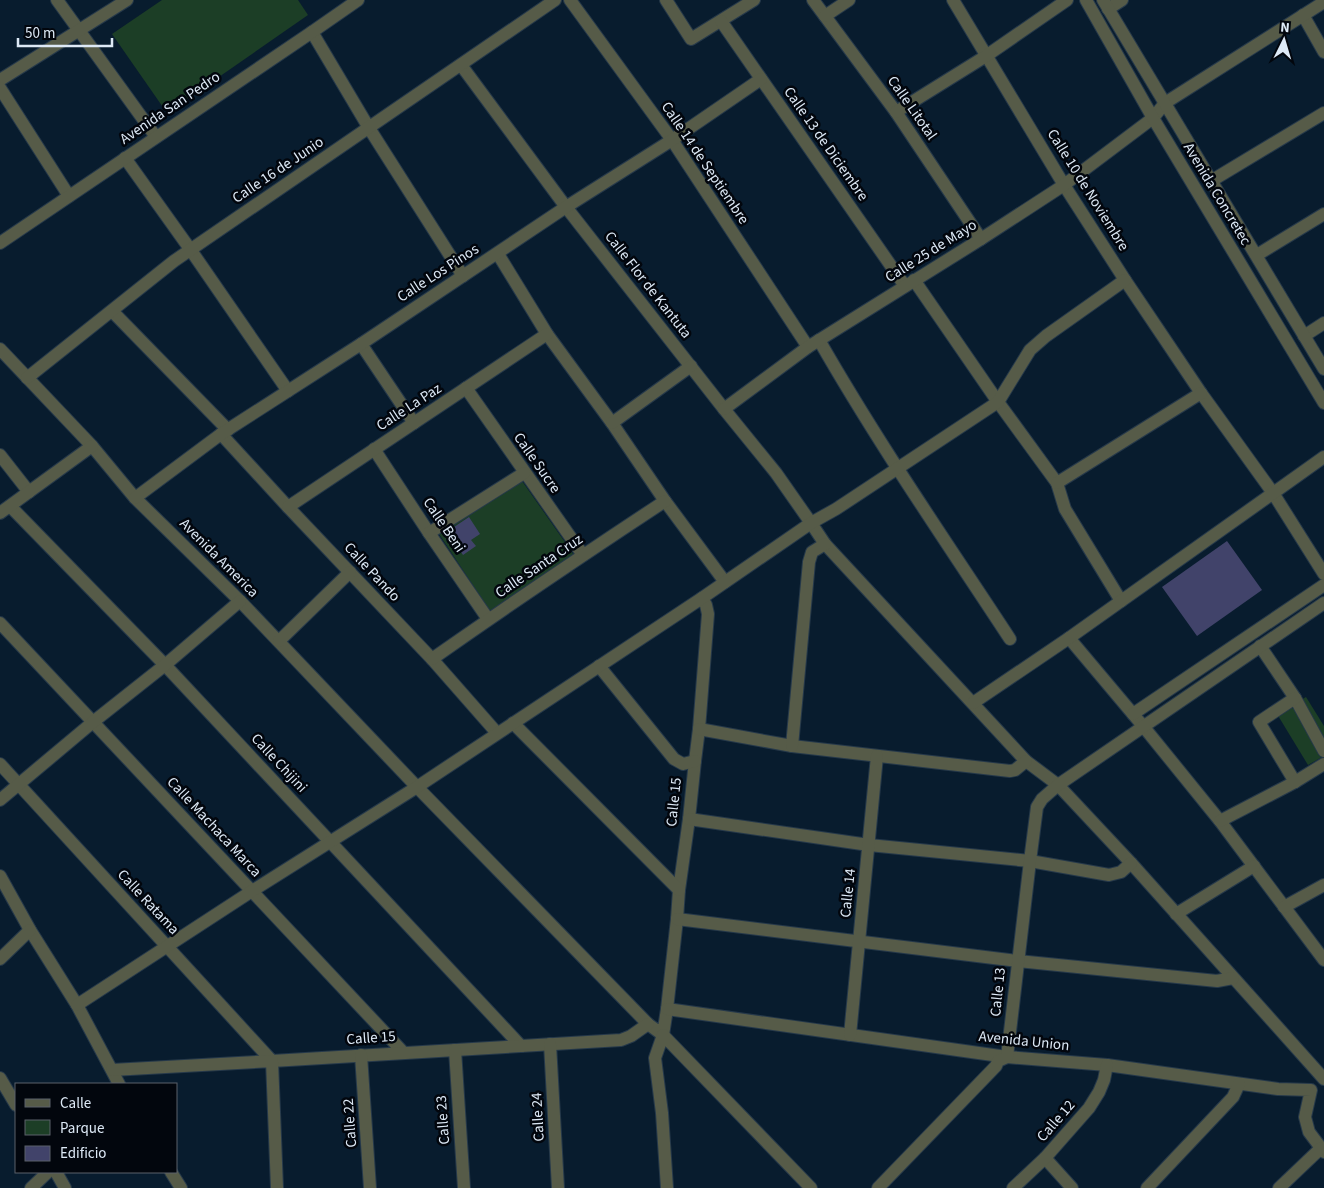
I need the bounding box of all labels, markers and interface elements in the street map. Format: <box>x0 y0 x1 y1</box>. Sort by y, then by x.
scale bar <box>18 15 111 47</box>
north arrow <box>1259 15 1309 65</box>
text: N <box>1280 18 1291 38</box>
text: 50 m <box>25 23 55 44</box>
street label: Avenida San Pedro <box>116 67 224 149</box>
street label: Calle Litotal <box>882 72 942 144</box>
street label: Calle 13 de Diciembre <box>779 83 873 205</box>
street label: Calle 14 de Septiembre <box>656 98 754 228</box>
street label: Calle 10 de Noviembre <box>1042 125 1134 255</box>
street label: Calle 16 de Junio <box>228 132 328 208</box>
street label: Avenida Concretec <box>1178 139 1256 249</box>
street label: Calle 25 de Mayo <box>881 214 981 288</box>
street label: Calle Flor de Kantuta <box>600 227 696 343</box>
street label: Calle Los Pinos <box>393 239 483 307</box>
street label: Calle La Paz <box>372 378 446 436</box>
street label: Calle Sucre <box>508 428 566 498</box>
street label: Calle Beni <box>418 493 470 557</box>
street label: Avenida America <box>175 514 263 602</box>
street label: Calle Santa Cruz <box>491 529 587 603</box>
street label: Calle Pando <box>339 538 405 606</box>
street label: Calle Chijini <box>246 729 312 797</box>
street label: Calle Machaca Marca <box>162 772 266 882</box>
street label: Calle 15 <box>661 776 687 828</box>
street label: Calle Ratama <box>112 865 184 939</box>
street label: Calle 14 <box>835 867 861 919</box>
street label: Calle 13 <box>985 966 1011 1018</box>
street label: Calle 15 <box>346 1026 396 1050</box>
street label: Avenida Union <box>978 1026 1070 1056</box>
legend <box>15 1083 178 1173</box>
street label: Calle 24 <box>526 1091 550 1142</box>
text: Calle <box>60 1093 91 1114</box>
street label: Calle 23 <box>431 1095 455 1145</box>
street label: Calle 12 <box>1032 1096 1080 1146</box>
street label: Calle 22 <box>338 1098 362 1148</box>
text: Parque <box>60 1118 104 1139</box>
text: Edificio <box>60 1143 107 1164</box>

